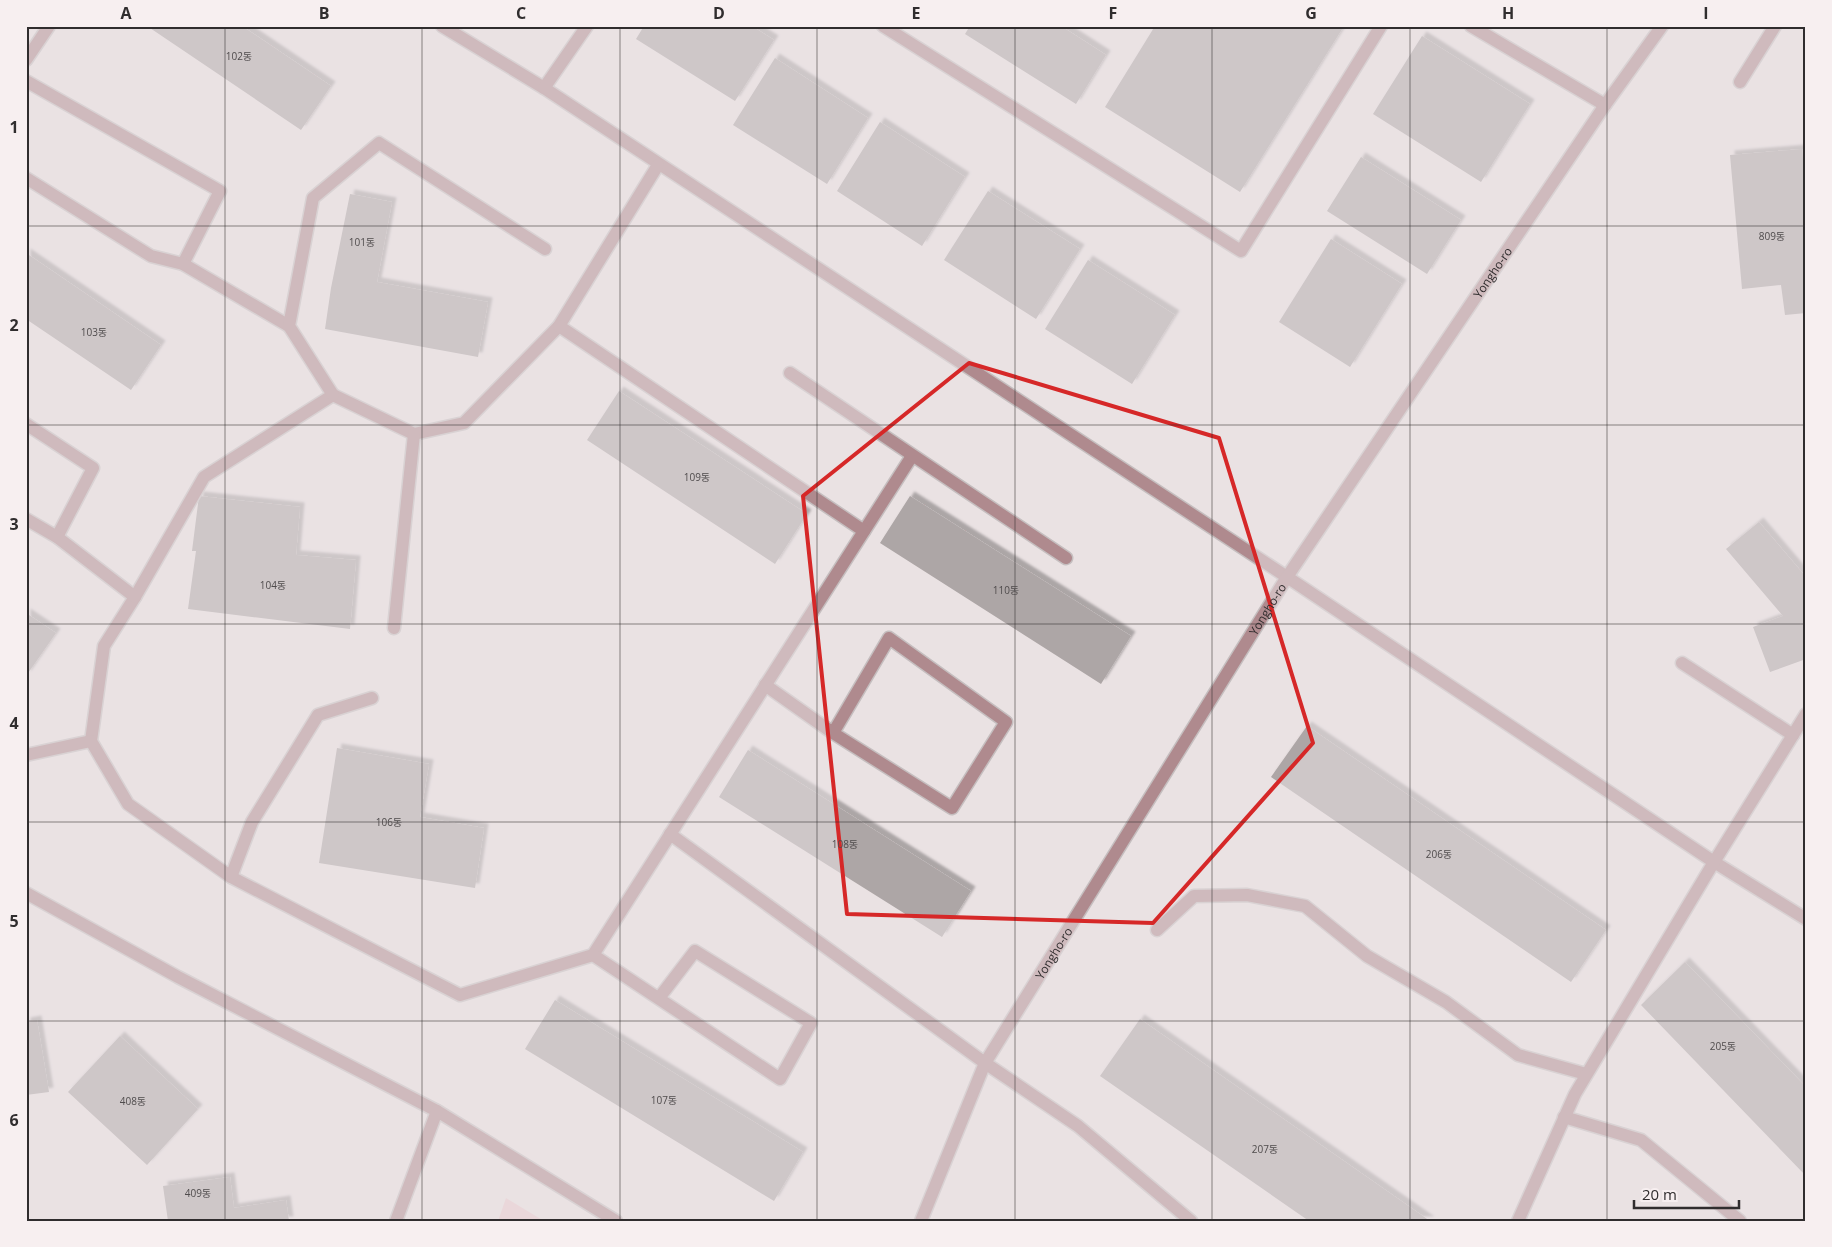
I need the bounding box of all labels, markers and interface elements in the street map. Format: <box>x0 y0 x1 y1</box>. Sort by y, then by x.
text: A <box>120 2 132 24</box>
text: B <box>319 2 329 24</box>
text: C <box>516 2 526 24</box>
text: D <box>713 2 725 24</box>
text: E <box>912 2 921 24</box>
text: F <box>1109 2 1117 24</box>
text: G <box>1305 2 1317 24</box>
text: H <box>1502 2 1514 24</box>
text: I <box>1703 2 1709 24</box>
house number: 102동 <box>226 49 252 63</box>
text: 1 <box>9 116 19 138</box>
house number: 809동 <box>1759 229 1785 243</box>
house number: 101동 <box>349 235 375 249</box>
street label: Yongho-ro <box>1469 243 1516 301</box>
text: 2 <box>9 314 19 336</box>
house number: 103동 <box>81 325 107 339</box>
house number: 109동 <box>684 470 710 484</box>
text: 3 <box>9 513 19 535</box>
house number: 104동 <box>260 578 286 592</box>
street label: Yongho-ro <box>1244 580 1290 638</box>
house number: 110동 <box>993 583 1019 597</box>
text: 4 <box>9 712 19 734</box>
house number: 106동 <box>376 815 402 829</box>
house number: 108동 <box>832 837 858 851</box>
house number: 206동 <box>1426 847 1452 861</box>
text: 5 <box>9 910 19 932</box>
street label: Yongho-ro <box>1031 924 1076 982</box>
house number: 205동 <box>1710 1039 1736 1053</box>
house number: 107동 <box>651 1093 677 1107</box>
house number: 408동 <box>120 1094 146 1108</box>
text: 6 <box>9 1109 19 1131</box>
house number: 207동 <box>1252 1142 1278 1156</box>
scale bar <box>1634 1177 1740 1209</box>
text: 20 m <box>1642 1184 1677 1204</box>
house number: 409동 <box>185 1186 211 1200</box>

